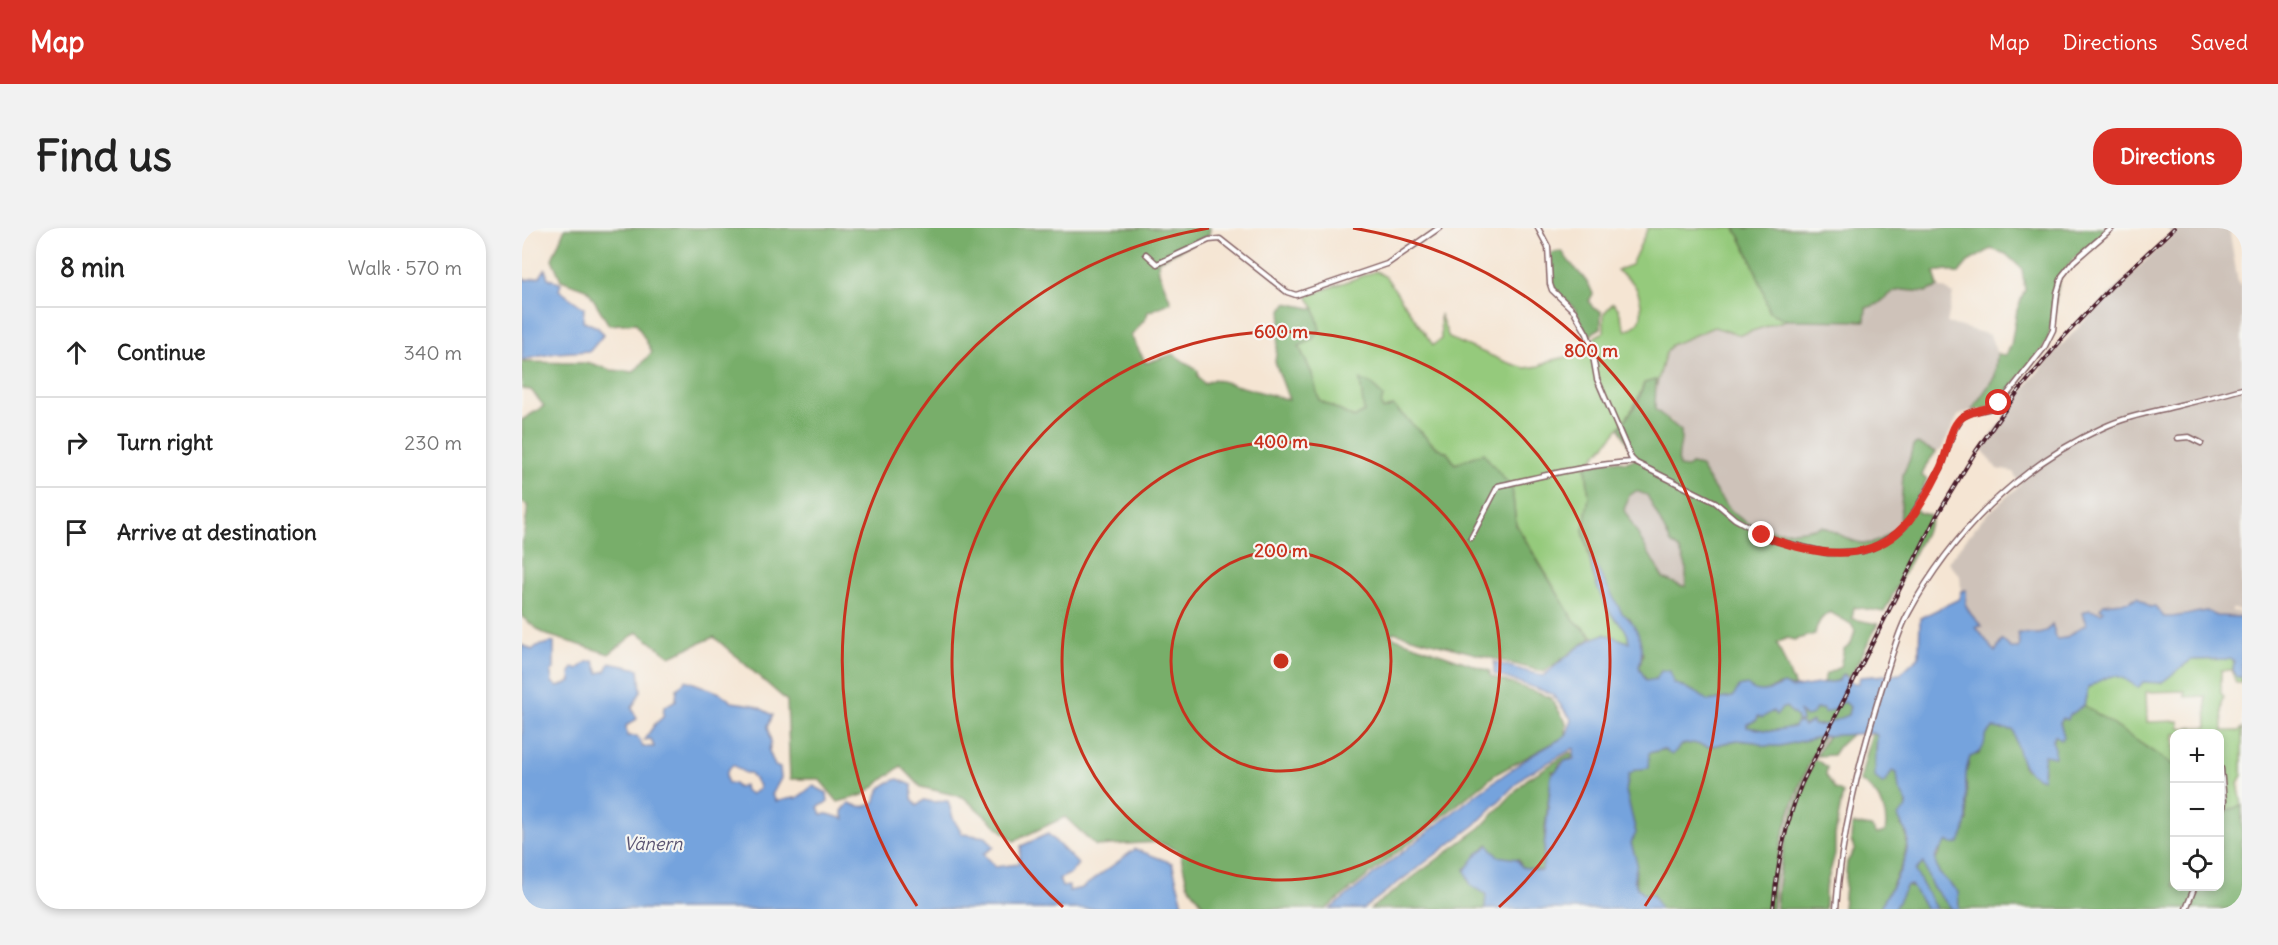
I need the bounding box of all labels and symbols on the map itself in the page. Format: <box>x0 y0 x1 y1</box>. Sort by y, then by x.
text: 600 m <box>1254 320 1308 343</box>
text: 800 m <box>1564 339 1618 362</box>
route start <box>1985 389 2011 415</box>
text: 400 m <box>1254 430 1308 453</box>
route end <box>1748 521 1774 547</box>
text: 200 m <box>1254 539 1308 562</box>
centre of rings <box>1271 651 1291 671</box>
water label: Vänern <box>624 832 683 855</box>

